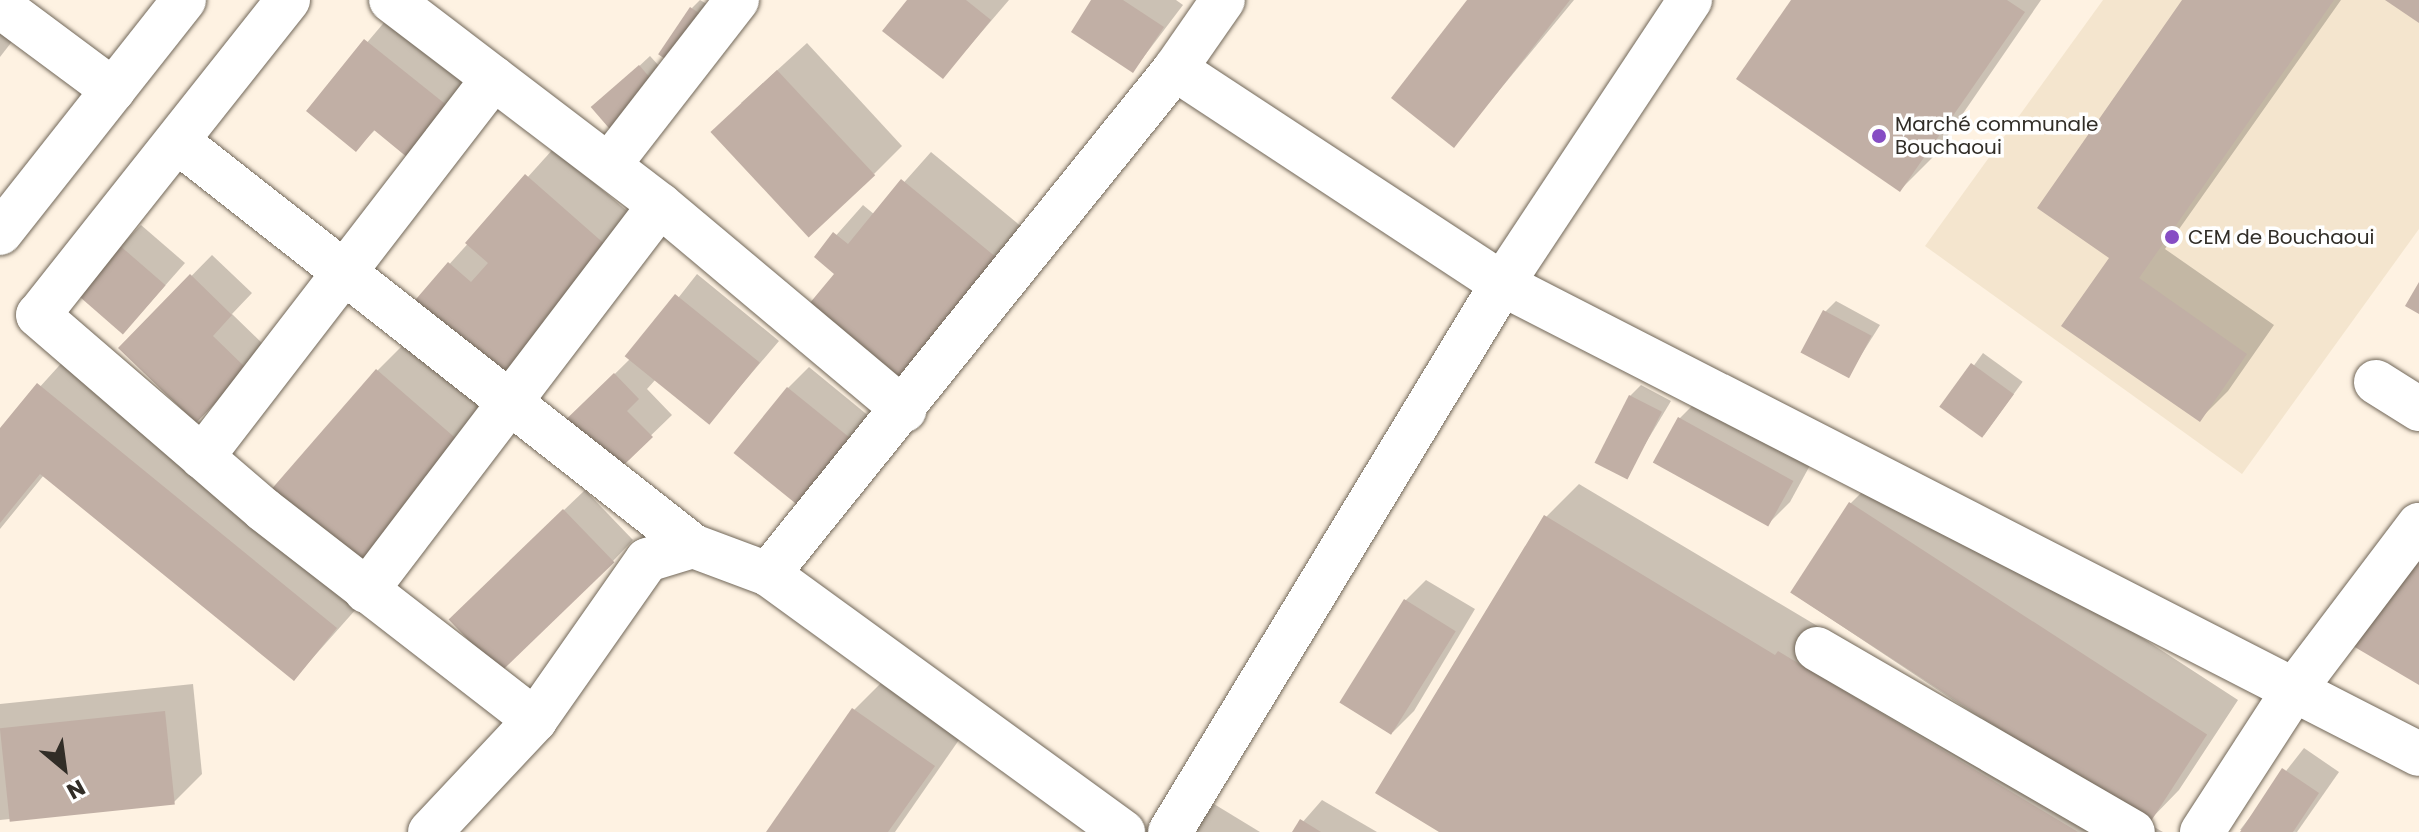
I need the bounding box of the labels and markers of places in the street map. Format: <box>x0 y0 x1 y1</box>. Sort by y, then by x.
place label: Marché communale Bouchaoui <box>1895 112 2098 159</box>
marker: Marché communale Bouchaoui <box>1870 127 1888 145</box>
place label: CEM de Bouchaoui <box>2188 225 2374 249</box>
marker: CEM de Bouchaoui <box>2163 228 2181 246</box>

